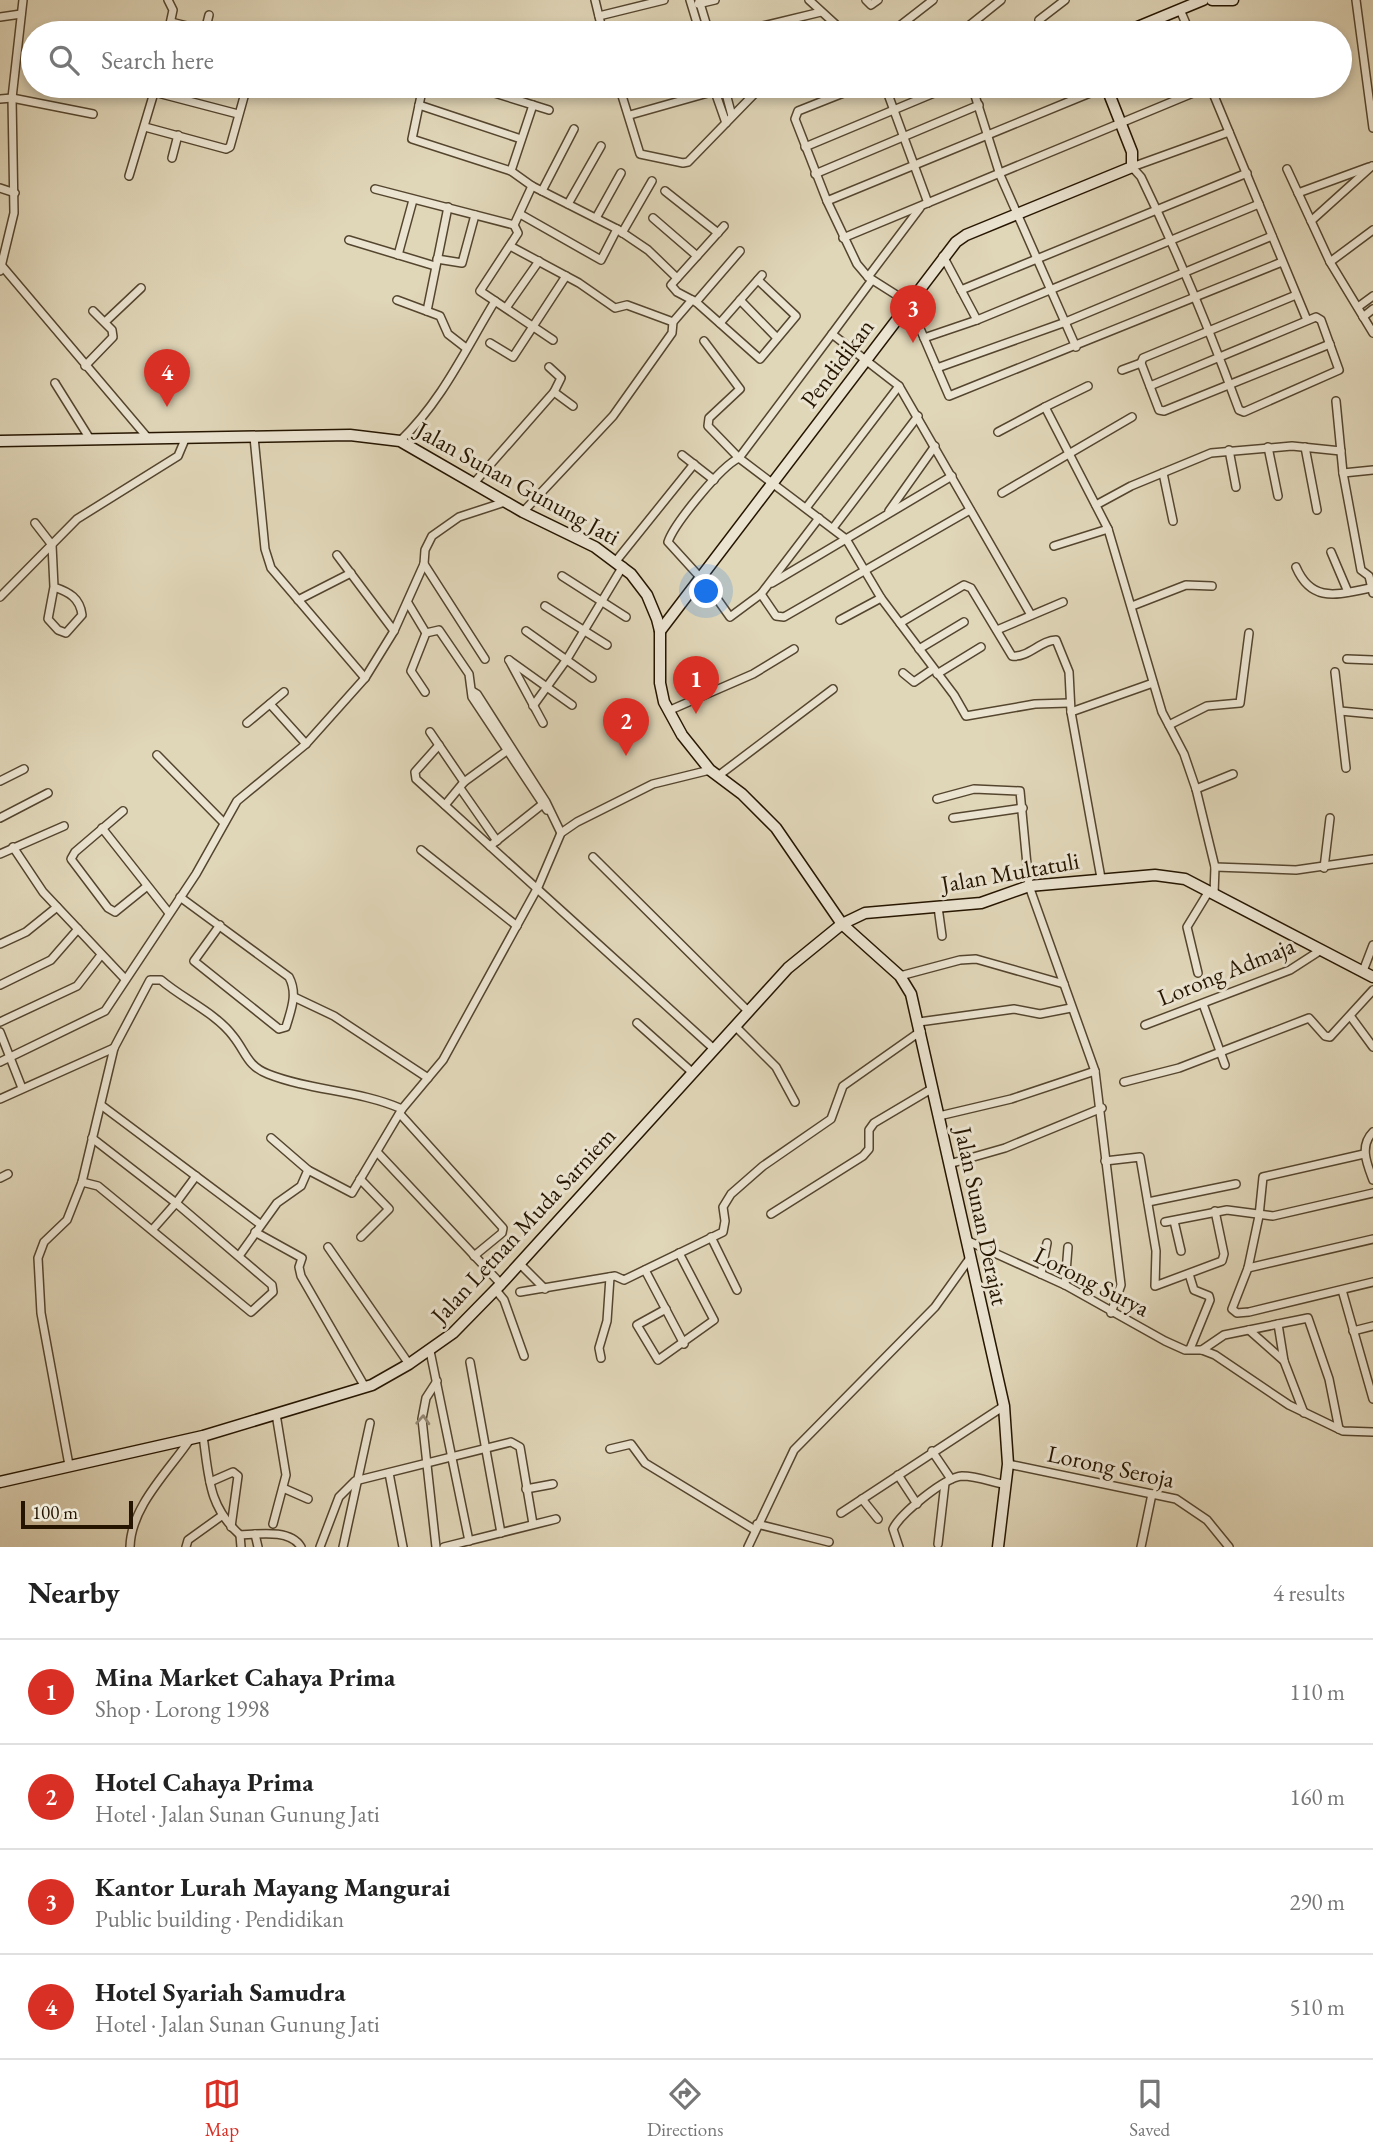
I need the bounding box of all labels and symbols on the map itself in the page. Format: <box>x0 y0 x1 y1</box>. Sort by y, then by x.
pin: 3 <box>890 285 936 343</box>
street label: Pendidikan <box>793 312 881 414</box>
pin: 4 <box>144 349 190 407</box>
street label: Jalan Sunan Gunung Jati <box>409 413 626 552</box>
your location <box>689 574 723 608</box>
pin: 1 <box>673 656 719 714</box>
pin: 2 <box>603 698 649 756</box>
street label: Jalan Multatuli <box>937 845 1082 900</box>
street label: Lorong Admaja <box>1153 929 1300 1013</box>
street label: Jalan Letnan Muda Sarniem <box>423 1120 622 1331</box>
street label: Jalan Sunan Derajat <box>948 1122 1016 1308</box>
street label: Lorong Surya <box>1029 1239 1155 1323</box>
one-way arrow <box>416 1414 431 1425</box>
street label: Lorong Seroja <box>1045 1437 1178 1495</box>
scale bar <box>21 1498 133 1530</box>

